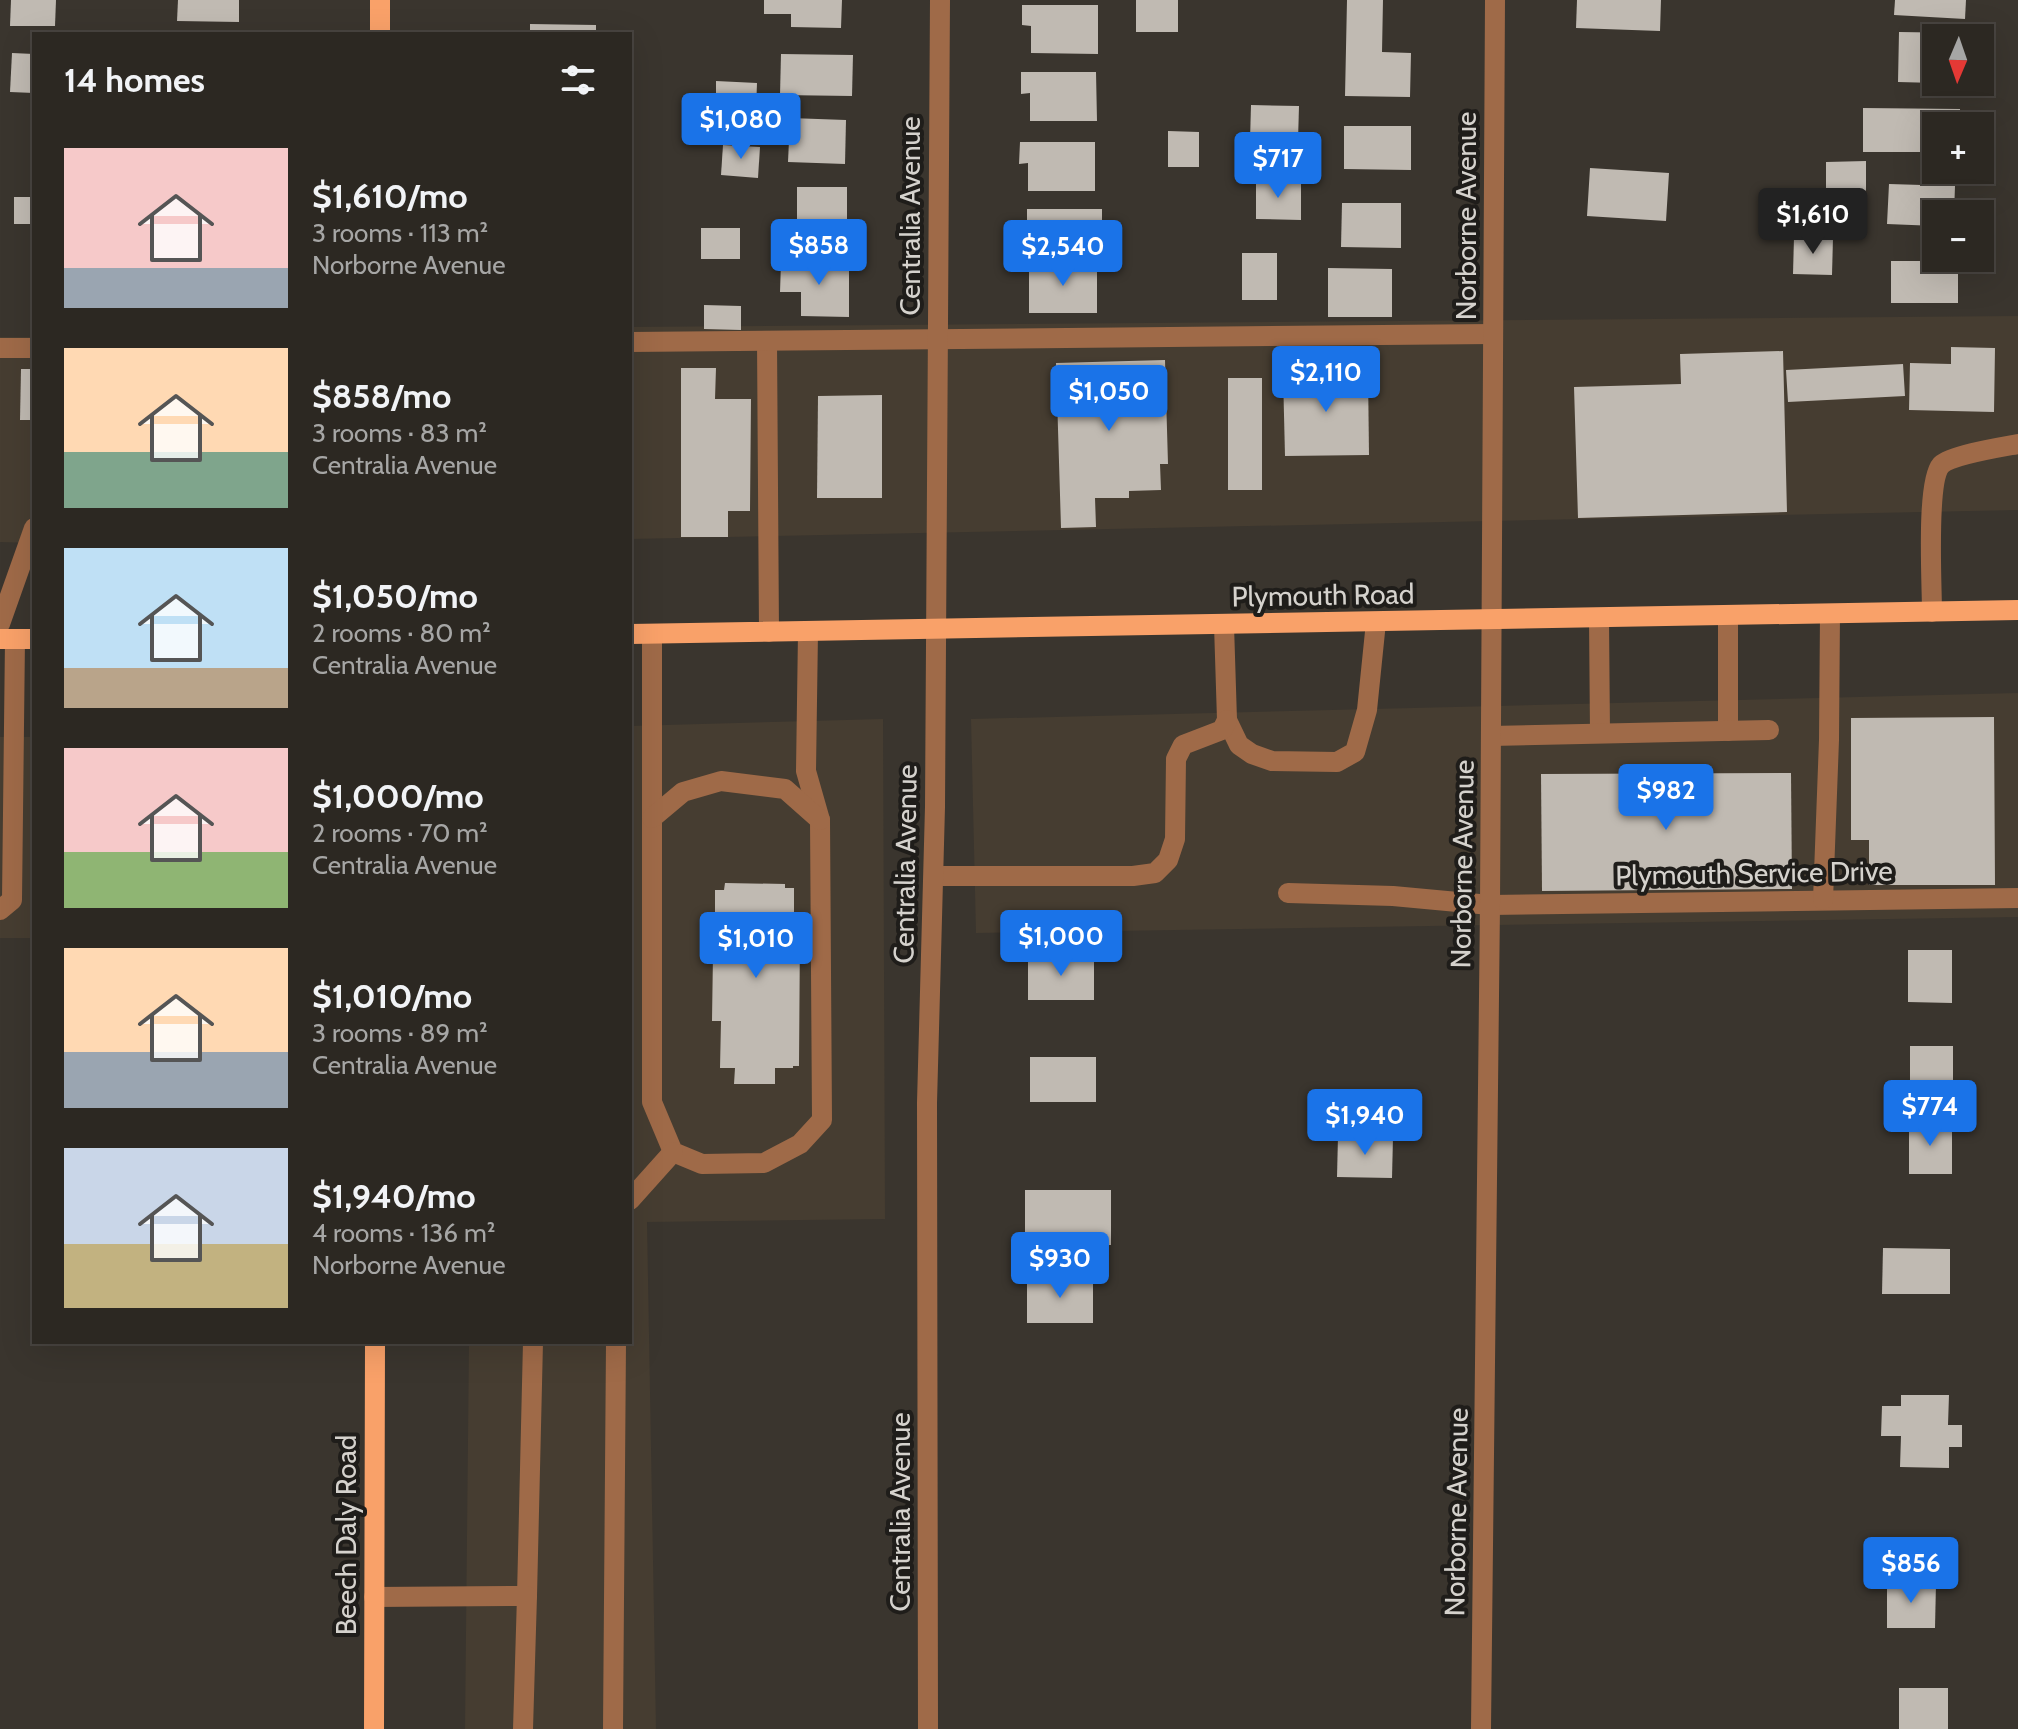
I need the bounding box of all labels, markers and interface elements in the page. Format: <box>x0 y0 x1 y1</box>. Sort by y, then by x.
north arrow <box>1922 24 1994 96</box>
map controls <box>1922 24 1994 272</box>
icon: filters <box>556 58 600 102</box>
text: 14 homes <box>64 59 205 101</box>
pin: $1,080 <box>676 93 806 161</box>
text: $1,080 <box>700 103 782 135</box>
street label: Norborne Avenue <box>1449 112 1483 320</box>
button: + <box>1922 112 1994 184</box>
street label: Centralia Avenue <box>893 116 927 316</box>
pin: $717 <box>1231 132 1325 200</box>
text: $717 <box>1252 142 1304 174</box>
text: $1,610/mo <box>312 175 468 217</box>
icon: home <box>128 180 224 276</box>
pin: $1,610 <box>1748 188 1878 256</box>
text: $1,610 <box>1776 198 1850 230</box>
button: − <box>1922 200 1994 272</box>
text: 3 rooms · 113 m² <box>312 217 488 249</box>
pin: $858 <box>772 219 866 287</box>
pin: $2,540 <box>998 220 1128 288</box>
text: $858 <box>789 229 849 261</box>
text: $2,540 <box>1021 230 1105 262</box>
text: Norborne Avenue <box>312 249 506 281</box>
pin: $2,110 <box>1261 346 1391 414</box>
text: $2,110 <box>1290 356 1362 388</box>
pin: $1,050 <box>1044 365 1174 433</box>
text: $858/mo <box>312 375 451 417</box>
text: $1,050 <box>1068 375 1150 407</box>
icon: home <box>128 380 224 476</box>
text: 3 rooms · 83 m² <box>312 417 487 449</box>
text: Centralia Avenue <box>312 449 497 481</box>
text: $1,050/mo <box>312 575 478 617</box>
street label: Plymouth Road <box>1231 576 1415 614</box>
icon: home <box>128 580 224 676</box>
text: 2 rooms · 80 m² <box>312 617 491 649</box>
text: Centralia Avenue <box>312 649 497 681</box>
street label: Norborne Avenue <box>1443 760 1481 968</box>
street label: Centralia Avenue <box>886 764 924 964</box>
pin: $982 <box>1619 764 1713 832</box>
text: $982 <box>1636 774 1696 806</box>
text: $1,000/mo <box>312 775 484 817</box>
icon: home <box>128 780 224 876</box>
text: 2 rooms · 70 m² <box>312 817 488 849</box>
text: Centralia Avenue <box>312 849 497 881</box>
street label: Plymouth Service Drive <box>1615 854 1893 892</box>
pin: $1,000 <box>996 910 1126 978</box>
pin: $1,010 <box>691 912 821 980</box>
text: $1,000 <box>1018 920 1104 952</box>
text: $1,010 <box>718 922 794 954</box>
text: $1,010/mo <box>312 975 472 1017</box>
icon: home <box>128 980 224 1076</box>
text: 3 rooms · 89 m² <box>312 1017 488 1049</box>
text: Centralia Avenue <box>312 1049 497 1081</box>
pin: $774 <box>1883 1080 1977 1148</box>
pin: $1,940 <box>1300 1089 1430 1157</box>
text: $774 <box>1902 1090 1958 1122</box>
text: $1,940 <box>1325 1099 1405 1131</box>
text: $1,940/mo <box>312 1175 476 1217</box>
icon: home <box>128 1180 224 1276</box>
text: 4 rooms · 136 m² <box>312 1217 495 1249</box>
pin: $930 <box>1013 1232 1107 1300</box>
text: $930 <box>1029 1242 1091 1274</box>
text: Norborne Avenue <box>312 1249 506 1281</box>
street label: Norborne Avenue <box>1437 1408 1475 1616</box>
street label: Centralia Avenue <box>883 1412 917 1612</box>
street label: Beech Daly Road <box>329 1435 363 1635</box>
pin: $856 <box>1864 1537 1958 1605</box>
text: $856 <box>1881 1547 1941 1579</box>

